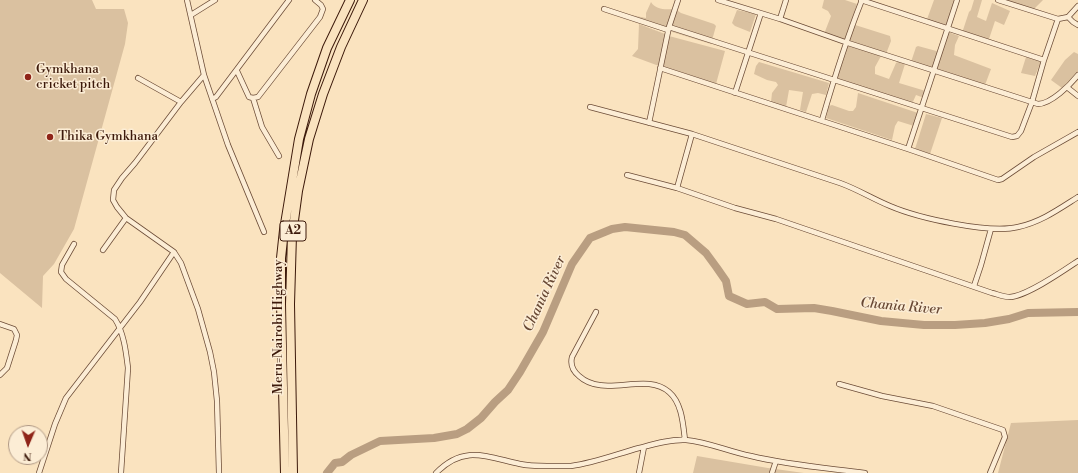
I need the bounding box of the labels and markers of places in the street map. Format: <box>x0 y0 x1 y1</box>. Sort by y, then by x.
place label: Gymkhana cricket pitch <box>36 62 110 93</box>
marker: Gymkhana cricket pitch <box>23 72 33 82</box>
place label: Thika Gymkhana <box>58 129 158 145</box>
marker: Thika Gymkhana <box>45 132 55 142</box>

